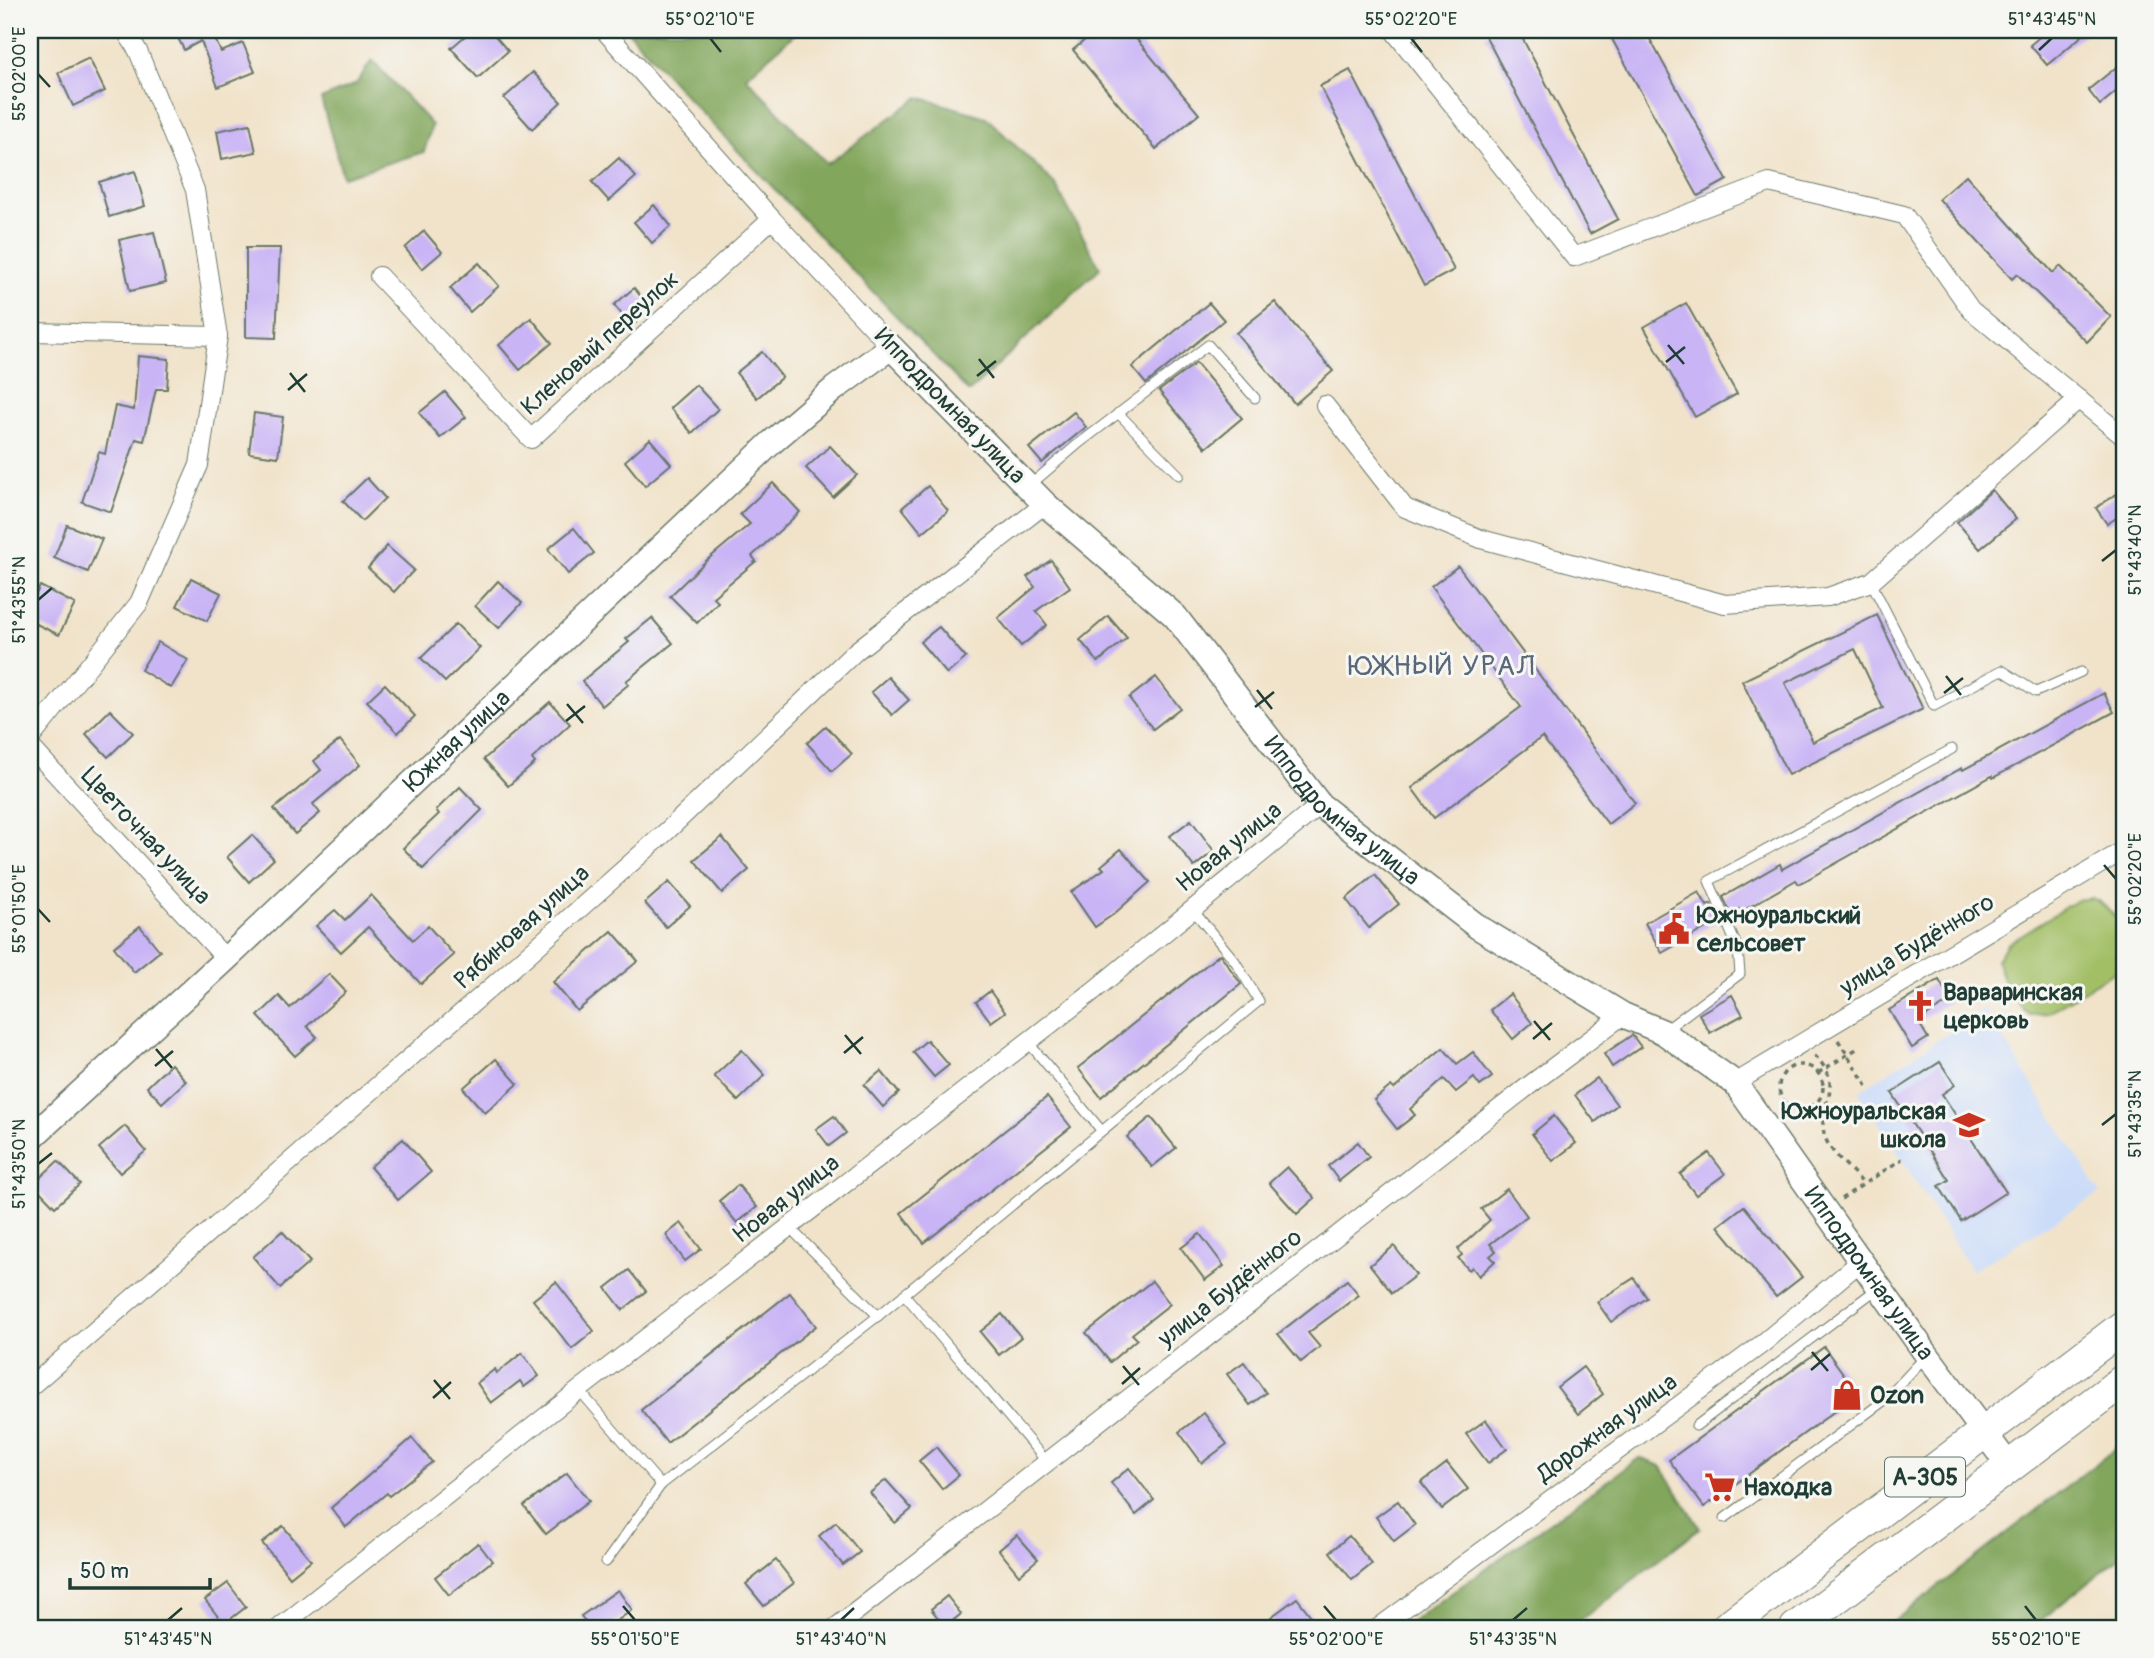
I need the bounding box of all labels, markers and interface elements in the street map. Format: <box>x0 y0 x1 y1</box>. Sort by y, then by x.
text: 55°02'10"E <box>665 8 755 31</box>
text: 55°02'20"E <box>1365 8 1457 31</box>
text: 51°43'45"N <box>2008 8 2096 31</box>
text: 55°02'00"E <box>8 27 31 121</box>
street label: Кленовый переулок <box>515 264 685 422</box>
street label: Ипподромная улица <box>868 322 1032 490</box>
text: 51°43'40"N <box>2124 505 2147 595</box>
text: 51°43'55"N <box>8 556 31 644</box>
district label: ЮЖНЫЙ УРАЛ <box>1348 649 1536 684</box>
street label: Южная улица <box>398 683 516 798</box>
street label: Ипподромная улица <box>1258 730 1426 891</box>
street label: Цветочная улица <box>75 761 217 911</box>
street label: Новая улица <box>1170 796 1288 898</box>
text: 55°02'20"E <box>2124 833 2147 925</box>
street label: Рябиновая улица <box>448 859 596 995</box>
text: 55°01'50"E <box>8 864 31 954</box>
street label: улица Будённого <box>1834 887 2000 1003</box>
place label: Южноуральский сельсовет <box>1696 901 1861 958</box>
public building icon: Южноуральский сельсовет <box>1657 912 1691 946</box>
place label: Варваринская церковь <box>1943 978 2083 1035</box>
church icon: Варваринская церковь <box>1903 989 1937 1023</box>
text: 51°43'35"N <box>2124 1070 2147 1158</box>
place label: Южноуральская школа <box>1781 1097 1946 1154</box>
school or university icon: Южноуральская школа <box>1952 1108 1986 1142</box>
text: 51°43'50"N <box>8 1119 31 1209</box>
street label: Новая улица <box>727 1148 845 1250</box>
street label: Ипподромная улица <box>1798 1181 1940 1366</box>
street label: улица Будённого <box>1151 1223 1308 1354</box>
street label: Дорожная улица <box>1530 1367 1683 1489</box>
shop icon: Ozon <box>1830 1378 1864 1412</box>
place label: Ozon <box>1870 1381 1924 1410</box>
road number: А-305 <box>1885 1458 1965 1496</box>
supermarket icon: Находка <box>1703 1470 1737 1504</box>
place label: Находка <box>1743 1473 1832 1502</box>
scale bar <box>70 1546 210 1590</box>
text: 50 m <box>80 1558 129 1585</box>
text: 51°43'45"N <box>124 1628 212 1651</box>
text: 55°01'50"E <box>590 1628 680 1651</box>
text: 51°43'40"N <box>796 1628 886 1651</box>
text: 55°02'00"E <box>1289 1628 1383 1651</box>
text: 51°43'35"N <box>1469 1628 1557 1651</box>
text: 55°02'10"E <box>1991 1628 2081 1651</box>

